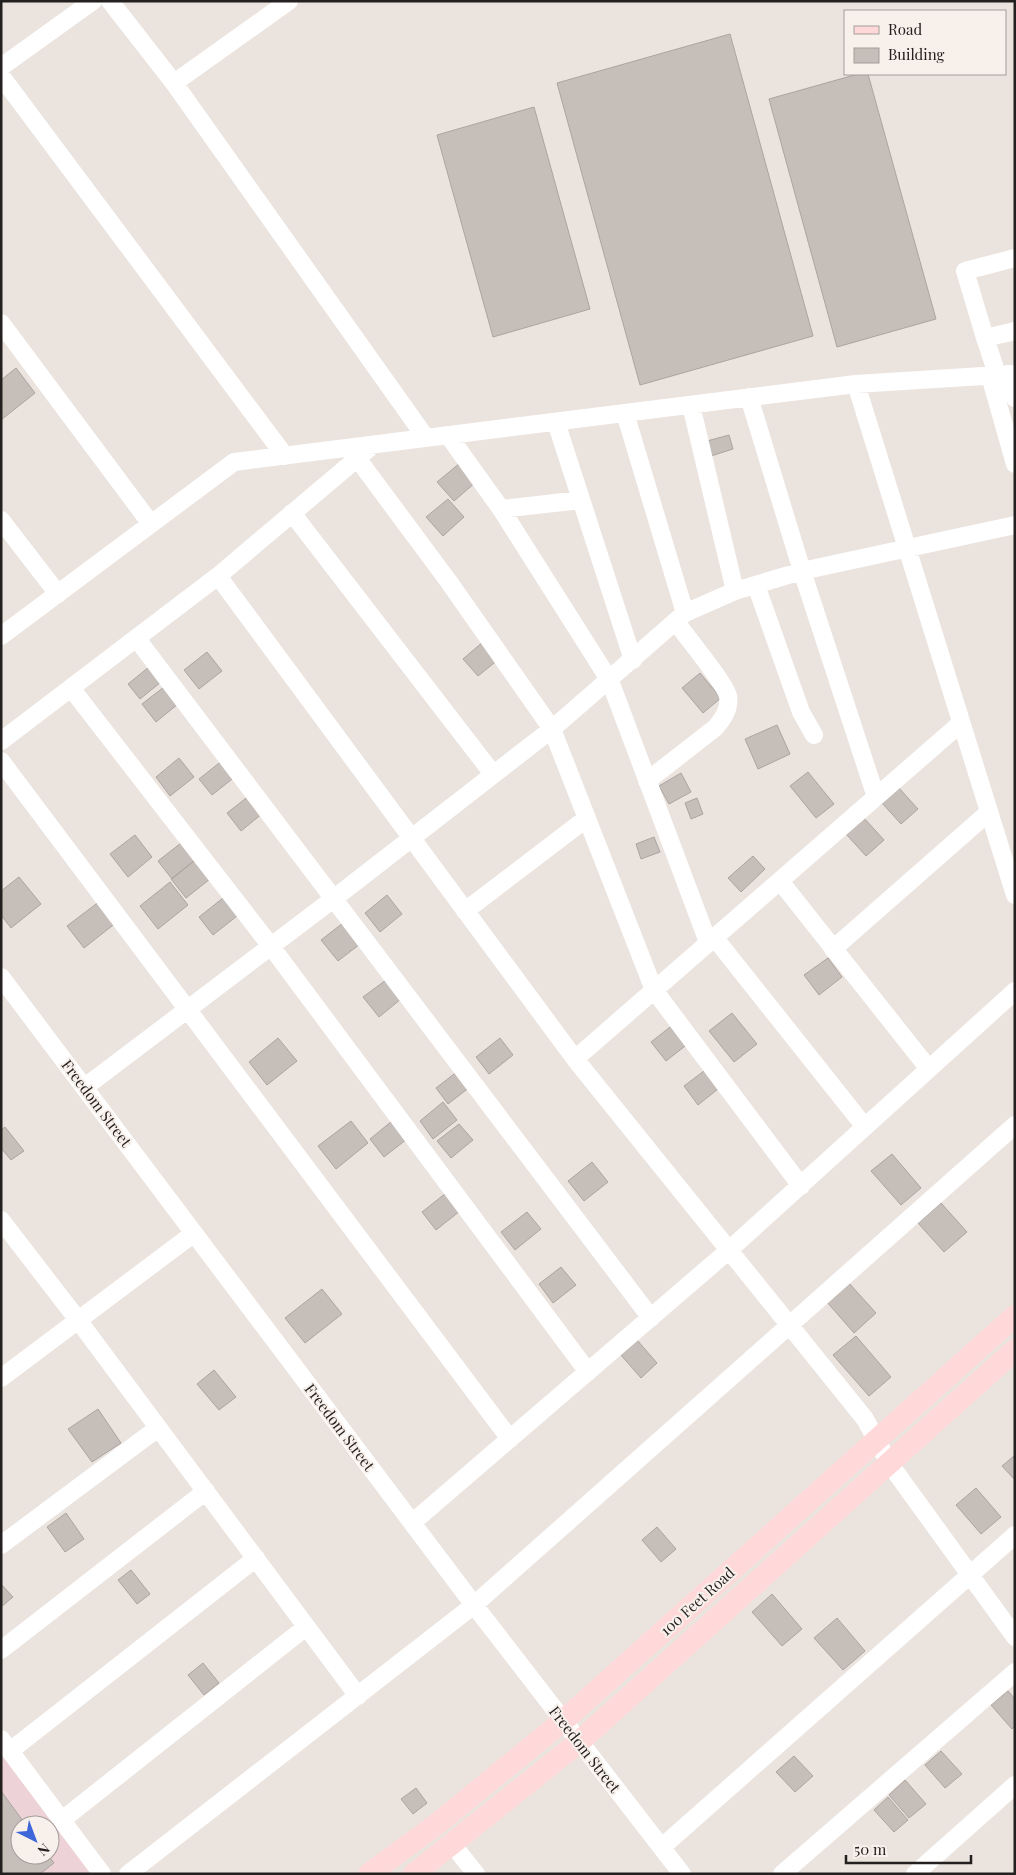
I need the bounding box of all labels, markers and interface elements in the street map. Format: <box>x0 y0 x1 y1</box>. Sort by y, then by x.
legend <box>844 10 1006 75</box>
text: Road <box>888 19 922 39</box>
text: Building <box>888 44 945 64</box>
street label: Freedom Street <box>58 1055 137 1151</box>
street label: Freedom Street <box>301 1379 380 1475</box>
street label: 100 Feet Road <box>656 1562 739 1640</box>
street label: Freedom Street <box>545 1702 625 1797</box>
north arrow <box>10 1815 60 1865</box>
scale bar <box>846 1832 971 1864</box>
text: 50 m <box>854 1839 887 1859</box>
text: N <box>34 1840 54 1860</box>

